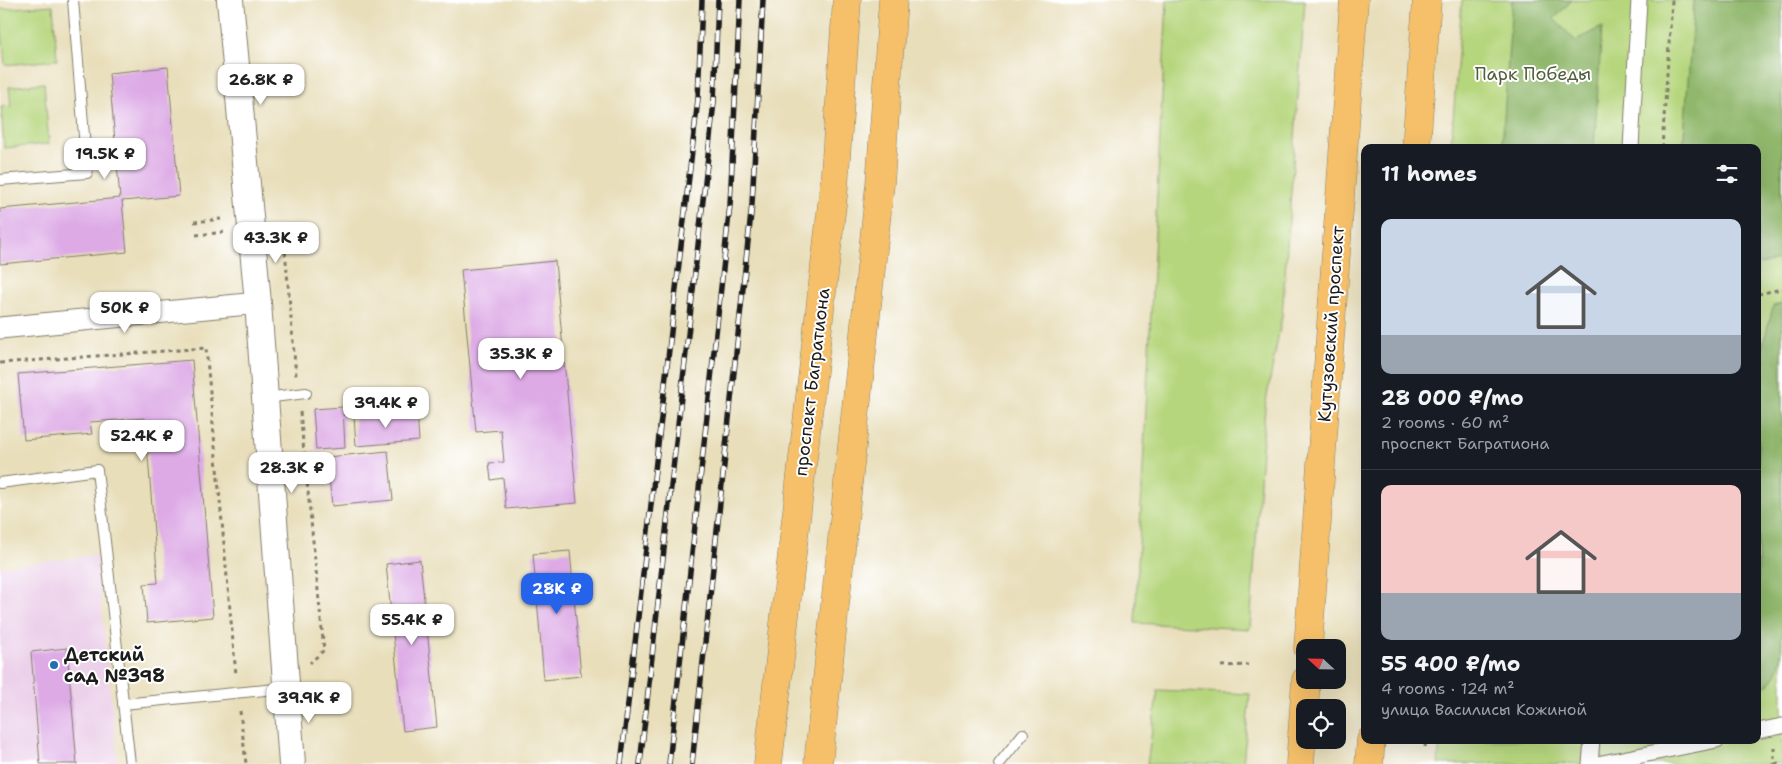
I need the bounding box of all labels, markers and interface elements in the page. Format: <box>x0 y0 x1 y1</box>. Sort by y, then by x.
park label: Парк Победы <box>1475 62 1591 86</box>
pin: 26.8K ₽ <box>215 64 307 106</box>
text: 26.8K ₽ <box>229 69 293 90</box>
pin: 19.5K ₽ <box>59 138 151 180</box>
text: 19.5K ₽ <box>75 143 135 164</box>
text: 11 homes <box>1381 160 1477 188</box>
icon: filters <box>1713 160 1741 188</box>
pin: 43.3K ₽ <box>230 222 322 264</box>
street label: Кутузовский проспект <box>1312 224 1350 423</box>
text: 43.3K ₽ <box>244 227 308 248</box>
icon: home <box>1516 252 1606 342</box>
street label: проспект Багратиона <box>789 287 835 477</box>
pin: 50K ₽ <box>90 292 160 334</box>
text: 50K ₽ <box>101 297 149 318</box>
pin: 35.3K ₽ <box>475 338 567 380</box>
text: 35.3K ₽ <box>489 343 553 364</box>
text: 28 000 ₽/mo <box>1381 384 1524 412</box>
pin: 39.4K ₽ <box>340 386 432 429</box>
text: 39.4K ₽ <box>354 392 418 413</box>
text: 2 rooms · 60 m² <box>1381 412 1509 433</box>
pin: 52.4K ₽ <box>96 420 188 462</box>
text: 52.4K ₽ <box>111 425 173 446</box>
text: проспект Багратиона <box>1381 433 1549 454</box>
pin: 28.3K ₽ <box>246 452 338 494</box>
text: 28.3K ₽ <box>260 457 324 478</box>
icon: home <box>1516 517 1606 607</box>
pin: 28K ₽ <box>522 572 592 615</box>
text: 28K ₽ <box>532 578 582 599</box>
pin: 55.4K ₽ <box>366 604 458 646</box>
text: 55.4K ₽ <box>381 609 443 630</box>
north arrow <box>1296 639 1346 689</box>
map controls <box>1296 639 1346 749</box>
place label: Детский сад №398 <box>64 643 165 688</box>
text: 55 400 ₽/mo <box>1381 650 1520 678</box>
marker: Детский сад №398 <box>48 659 60 671</box>
text: 4 rooms · 124 m² <box>1381 678 1515 699</box>
pin: 39.9K ₽ <box>263 682 355 724</box>
text: 39.9K ₽ <box>277 687 341 708</box>
button: locate <box>1296 699 1346 749</box>
text: улица Василисы Кожиной <box>1381 699 1587 720</box>

